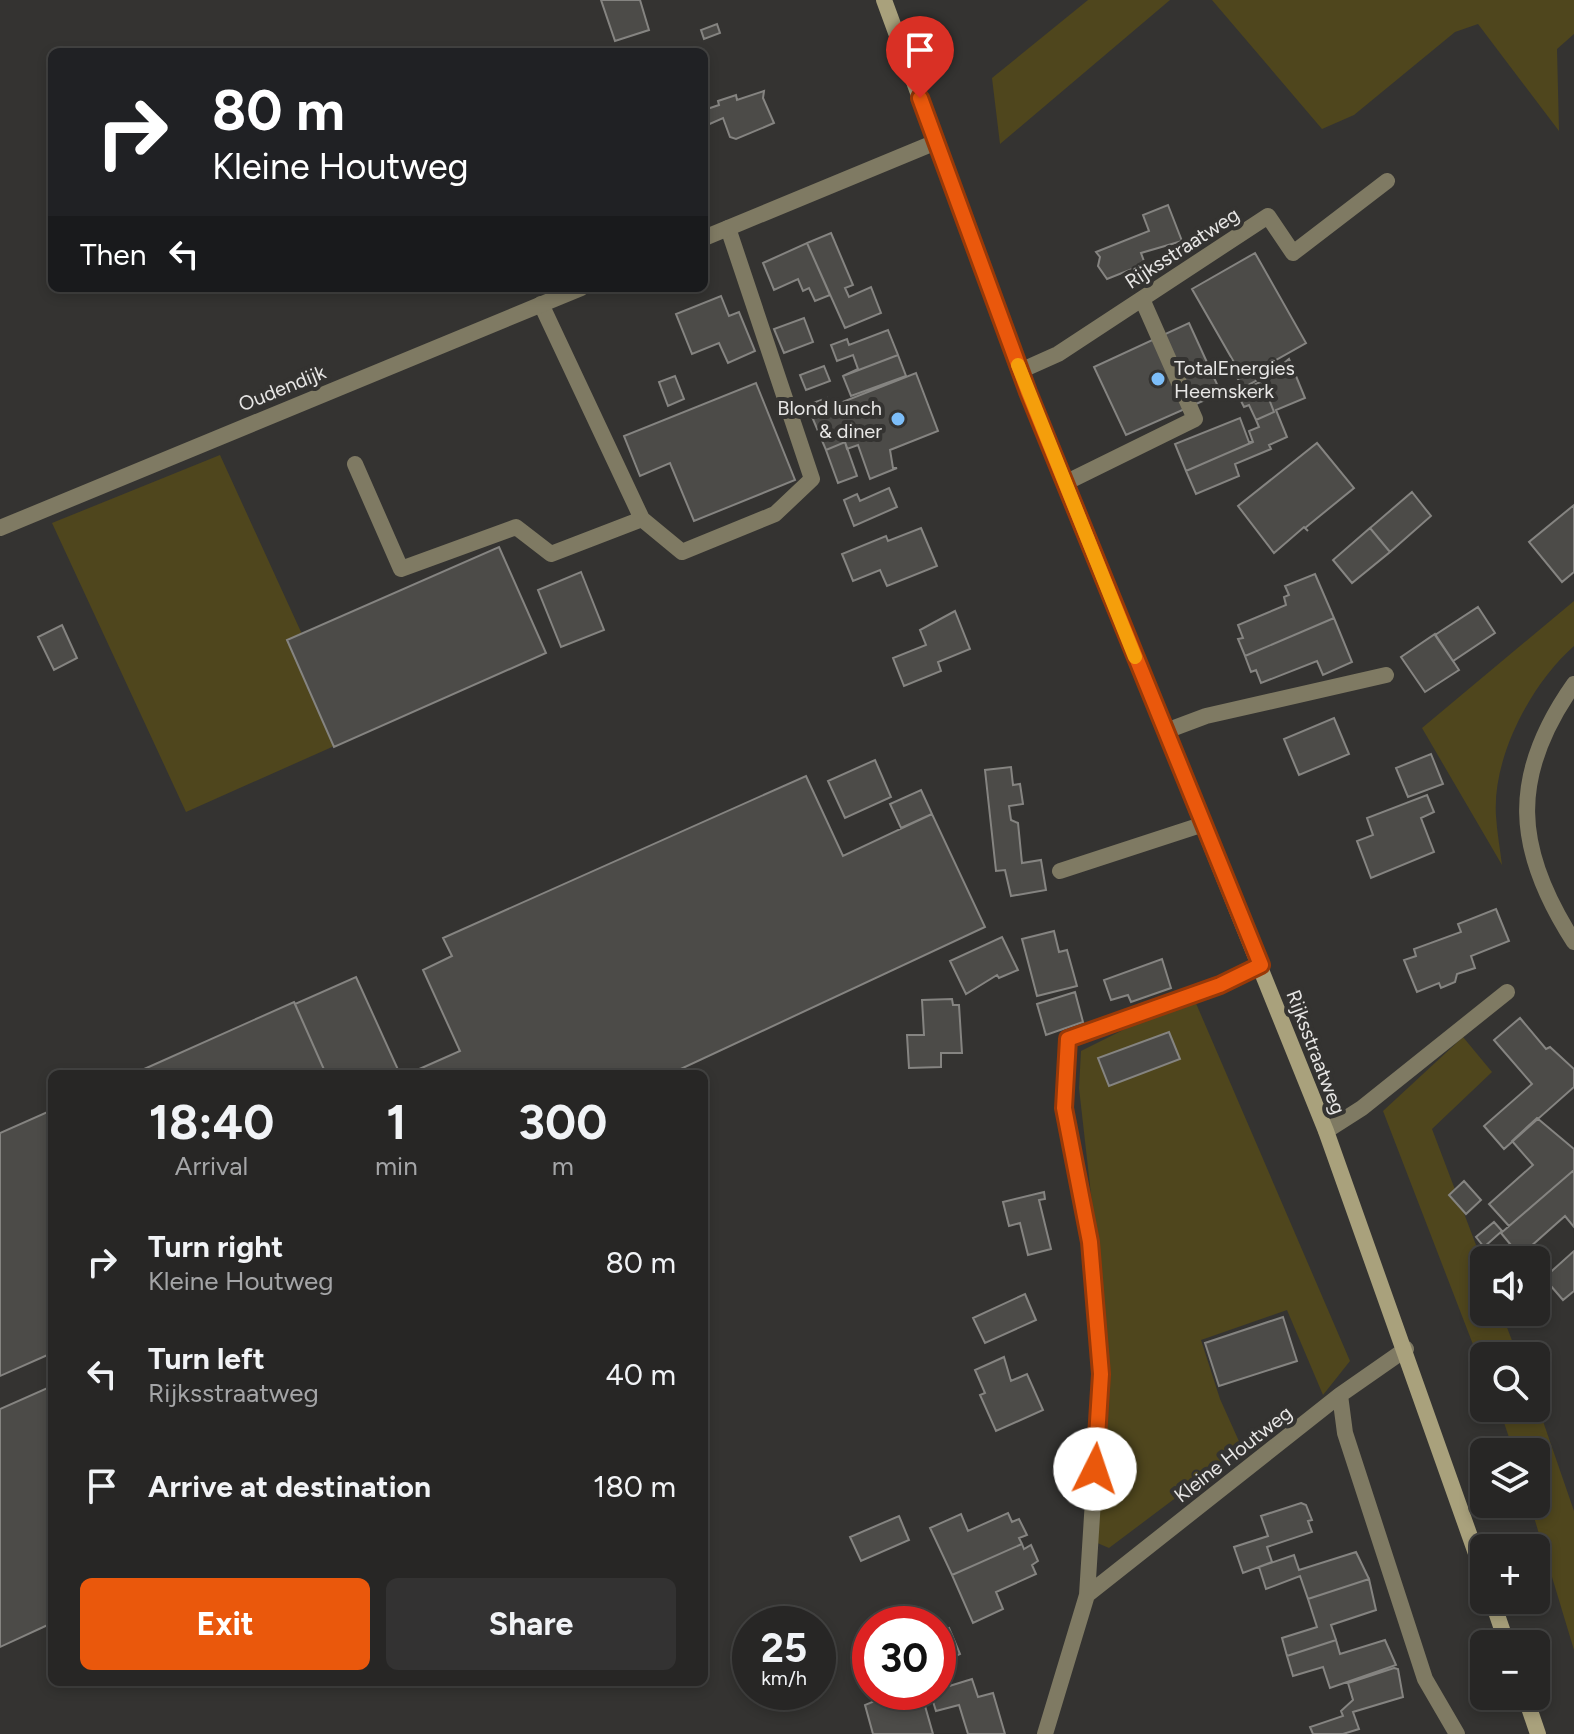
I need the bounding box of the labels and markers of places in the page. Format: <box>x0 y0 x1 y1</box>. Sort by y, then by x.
pin <box>886 16 954 98</box>
place label: TotalEnergies Heemskerk <box>1174 356 1295 403</box>
marker: TotalEnergies Heemskerk <box>1149 370 1167 388</box>
place label: Blond lunch & diner <box>777 396 882 443</box>
marker: Blond lunch & diner <box>889 410 907 428</box>

